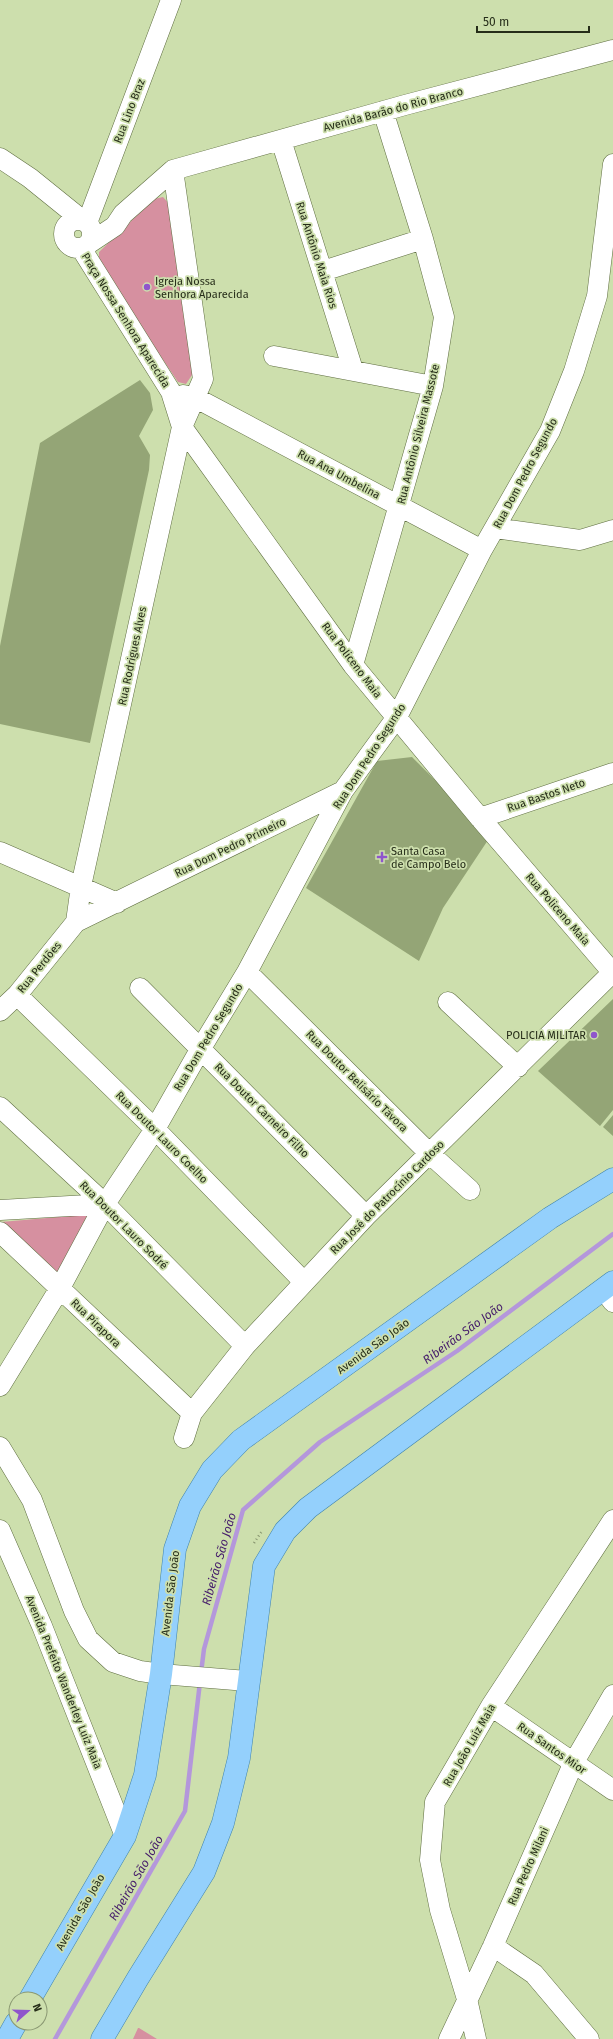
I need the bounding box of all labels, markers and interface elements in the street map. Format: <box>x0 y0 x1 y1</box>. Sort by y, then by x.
scale bar <box>477 8 589 34</box>
text: 50 m <box>483 15 509 29</box>
street label: Rua Lino Braz <box>111 77 148 145</box>
street label: Avenida Barão do Rio Branco <box>322 85 464 134</box>
street label: Rua Antônio Maia Rios <box>293 200 340 310</box>
street label: Praça Nossa Senhora Aparecida <box>79 250 173 390</box>
place label: Igreja Nossa Senhora Aparecida <box>155 275 249 301</box>
marker: Igreja Nossa Senhora Aparecida <box>142 282 152 292</box>
street label: Rua Antônio Silveira Massote <box>395 363 442 506</box>
street label: Rua Dom Pedro Segundo <box>491 416 560 531</box>
street label: Rua Ana Umbelina <box>295 447 382 502</box>
street label: Rua Rodrigues Alves <box>116 605 149 707</box>
street label: Rua Policeno Maia <box>319 620 384 701</box>
street label: Rua Dom Pedro Segundo <box>330 701 408 811</box>
street label: Rua Bastos Neto <box>505 776 587 815</box>
street label: Rua Dom Pedro Primeiro <box>173 815 288 880</box>
place label: Santa Casa de Campo Belo <box>391 845 466 871</box>
marker: Santa Casa de Campo Belo <box>376 851 388 863</box>
street label: Rua Policeno Maia <box>523 871 592 948</box>
street label: Rua Perdões <box>15 939 64 996</box>
street label: Rua Dom Pedro Segundo <box>171 981 246 1093</box>
street label: Rua Doutor Belisário Távora <box>303 1028 410 1135</box>
place label: POLICIA MILITAR <box>506 1029 586 1042</box>
marker: POLICIA MILITAR <box>589 1030 599 1040</box>
street label: Rua Doutor Carneiro Filho <box>212 1060 312 1160</box>
street label: Rua Doutor Lauro Coelho <box>113 1089 210 1186</box>
street label: Rua José do Patrocínio Cardoso <box>328 1138 447 1257</box>
street label: Rua Doutor Lauro Sodré <box>77 1179 170 1272</box>
street label: Rua Pirapora <box>68 1296 123 1350</box>
water label: Ribeirão São João <box>420 1299 506 1367</box>
street label: Avenida São João <box>335 1316 412 1377</box>
water label: Ribeirão São João <box>199 1511 239 1607</box>
street label: Avenida São João <box>159 1550 182 1637</box>
street label: Avenida Prefeito Wanderley Luiz Maia <box>23 1593 104 1771</box>
street label: Rua João Luiz Maia <box>441 1702 498 1789</box>
street label: Rua Santos Mior <box>515 1720 589 1777</box>
street label: Rua Pedro Milani <box>505 1825 552 1907</box>
water label: Ribeirão São João <box>106 1833 166 1923</box>
street label: Avenida São João <box>53 1872 108 1953</box>
north arrow <box>8 1991 48 2031</box>
text: N <box>30 2002 44 2013</box>

